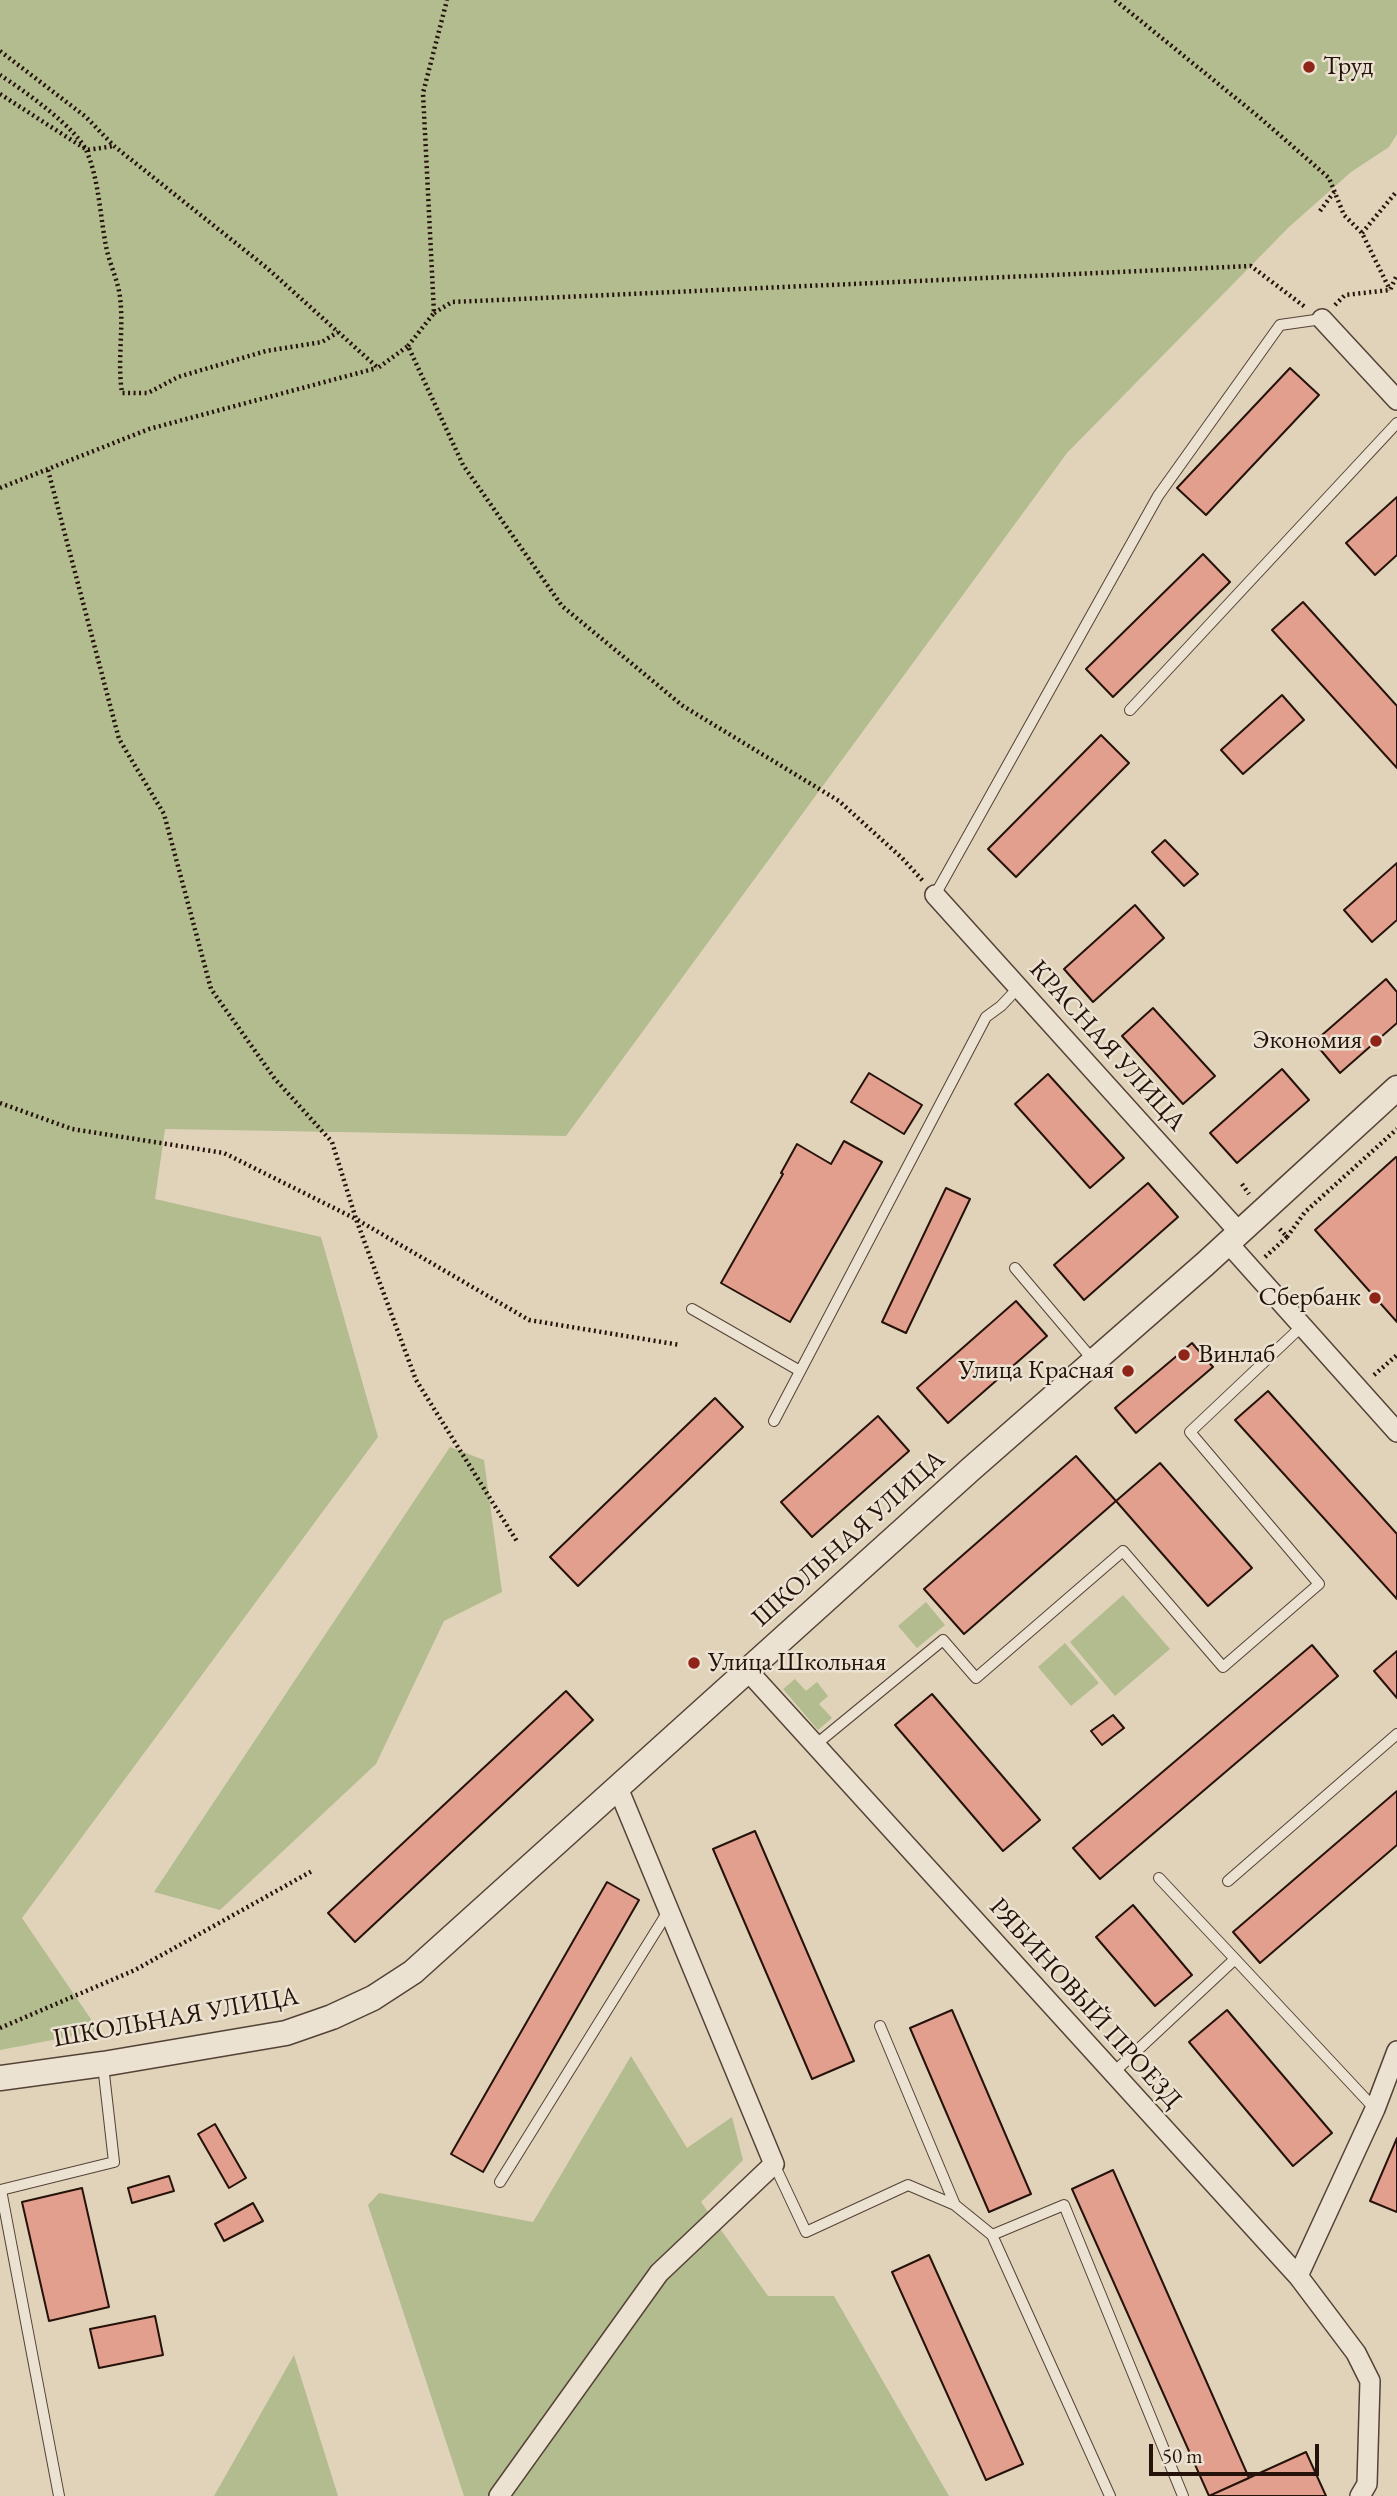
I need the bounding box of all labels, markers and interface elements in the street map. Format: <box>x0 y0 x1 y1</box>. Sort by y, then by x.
place label: Труд <box>1323 51 1373 83</box>
marker: Труд <box>1301 59 1317 75</box>
street label: КРАСНАЯ УЛИЦА <box>1022 954 1192 1138</box>
place label: Экономия <box>1253 1025 1362 1057</box>
marker: Экономия <box>1368 1033 1384 1049</box>
place label: Сбербанк <box>1258 1282 1361 1314</box>
marker: Сбербанк <box>1367 1290 1383 1306</box>
place label: Винлаб <box>1198 1339 1275 1371</box>
marker: Винлаб <box>1176 1347 1192 1363</box>
place label: Улица Красная <box>959 1355 1114 1387</box>
marker: Улица Красная <box>1120 1363 1136 1379</box>
street label: ШКОЛЬНАЯ УЛИЦА <box>746 1444 952 1634</box>
place label: Улица Школьная <box>708 1647 886 1679</box>
marker: Улица Школьная <box>686 1655 702 1671</box>
street label: РЯБИНОВЫЙ ПРОЕЗД <box>982 1892 1188 2116</box>
street label: ШКОЛЬНАЯ УЛИЦА <box>51 1981 301 2055</box>
scale bar <box>1152 2430 1322 2474</box>
text: 50 m <box>1162 2442 1203 2469</box>

